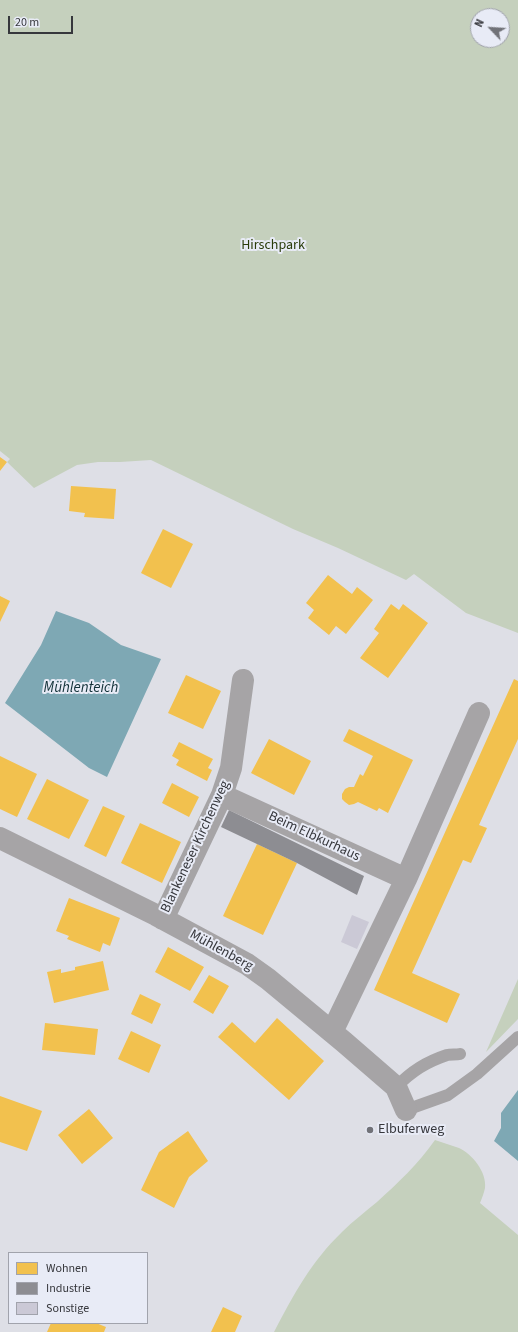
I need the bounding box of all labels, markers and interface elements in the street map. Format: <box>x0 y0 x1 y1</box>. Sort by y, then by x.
scale bar <box>10 8 75 34</box>
north arrow <box>470 8 510 48</box>
text: 20 m <box>15 14 39 31</box>
text: N <box>471 17 488 30</box>
park label: Hirschpark <box>241 238 305 254</box>
water label: Mühlenteich <box>44 680 118 698</box>
street label: Blankeneser Kirchenweg <box>158 778 234 916</box>
street label: Beim Elbkurhaus <box>266 808 362 866</box>
street label: Mühlenberg <box>186 927 256 975</box>
place label: Elbuferweg <box>378 1122 444 1138</box>
marker: Elbuferweg <box>365 1125 375 1135</box>
legend <box>8 1252 148 1324</box>
text: Wohnen <box>46 1260 88 1277</box>
text: Industrie <box>46 1280 91 1297</box>
text: Sonstige <box>46 1300 89 1317</box>

